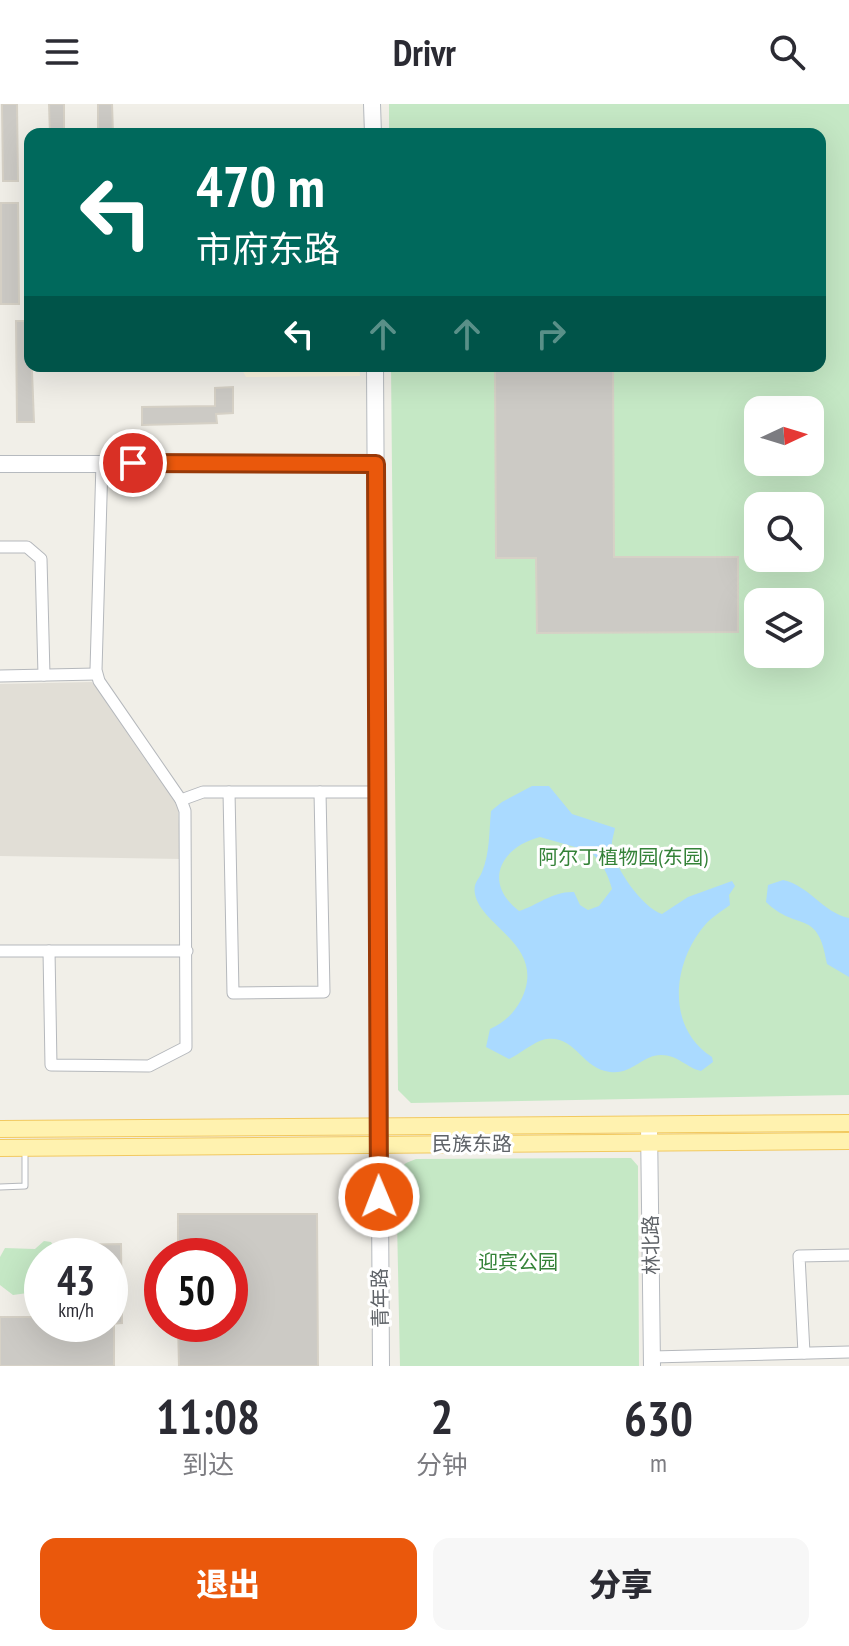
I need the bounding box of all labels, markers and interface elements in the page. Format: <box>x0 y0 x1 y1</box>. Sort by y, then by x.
text: Drivr <box>393 29 456 76</box>
icon: menu <box>40 30 84 74</box>
icon: search <box>765 30 809 74</box>
text: 470 m <box>196 150 325 222</box>
icon: left <box>64 160 168 264</box>
text: 市府东路 <box>196 225 340 272</box>
icon: left <box>277 312 321 356</box>
icon: ahead <box>361 312 405 356</box>
icon: ahead <box>445 312 489 356</box>
icon: right <box>529 312 573 356</box>
north arrow <box>744 396 824 476</box>
map controls <box>744 396 824 668</box>
pin <box>99 429 167 497</box>
icon: arrive <box>111 441 155 485</box>
button: search <box>744 492 824 572</box>
button: layers <box>744 588 824 668</box>
park label: 阿尔丁植物园(东园) <box>538 844 708 870</box>
street label: 民族东路 <box>432 1131 512 1157</box>
position arrow <box>337 1155 421 1239</box>
street label: 林北路 <box>637 1215 665 1275</box>
speed limit sign: 50 <box>144 1238 248 1342</box>
park label: 迎宾公园 <box>478 1249 558 1275</box>
text: 43 <box>57 1254 95 1306</box>
street label: 青年路 <box>366 1268 394 1328</box>
text: km/h <box>58 1297 94 1323</box>
text: 11:08 <box>156 1385 260 1447</box>
text: 2 <box>431 1385 453 1447</box>
text: 630 <box>624 1387 693 1449</box>
text: m <box>650 1446 667 1479</box>
text: 到达 <box>182 1448 234 1481</box>
text: 分钟 <box>416 1448 468 1481</box>
button: 退出 <box>40 1538 417 1630</box>
button: 分享 <box>433 1538 809 1630</box>

